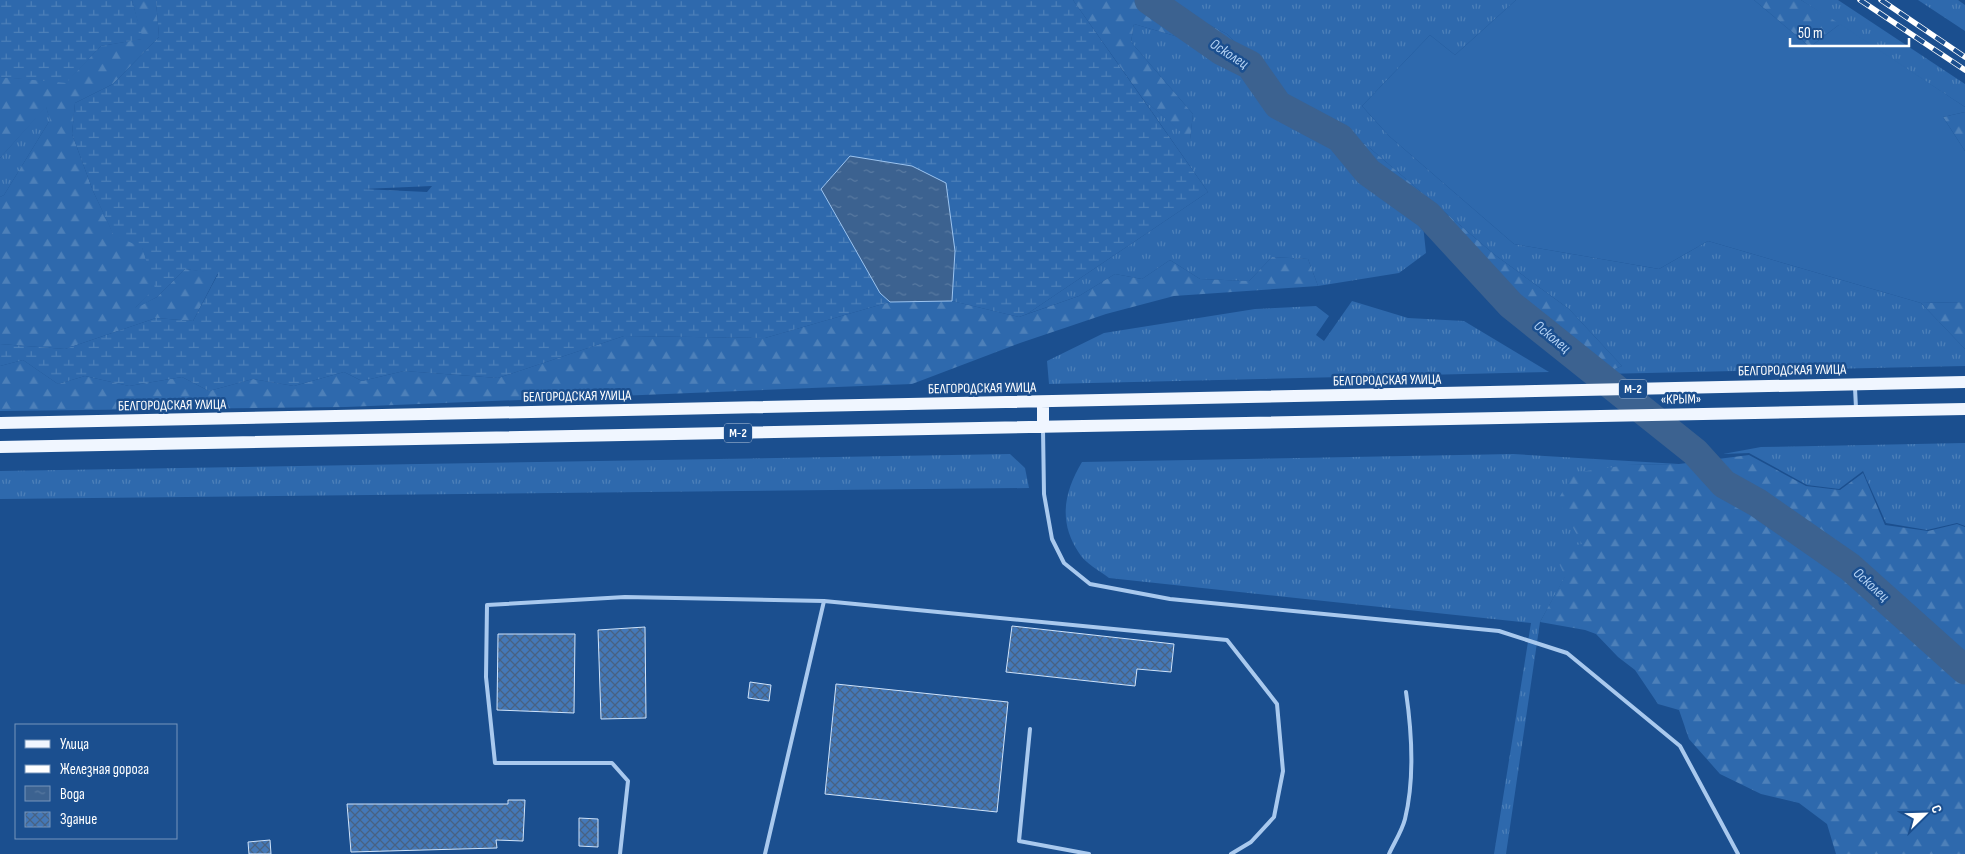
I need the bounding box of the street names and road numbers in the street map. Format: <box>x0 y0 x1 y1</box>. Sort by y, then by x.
street label: БЕЛГОРОДСКАЯ УЛИЦА <box>1738 361 1847 379</box>
street label: БЕЛГОРОДСКАЯ УЛИЦА <box>1333 371 1442 389</box>
street label: БЕЛГОРОДСКАЯ УЛИЦА <box>928 379 1037 397</box>
road number: М-2 <box>1619 379 1647 398</box>
street label: БЕЛГОРОДСКАЯ УЛИЦА <box>523 387 632 405</box>
street label: «КРЫМ» <box>1661 390 1701 408</box>
street label: БЕЛГОРОДСКАЯ УЛИЦА <box>118 396 227 414</box>
road number: М-2 <box>724 423 752 442</box>

